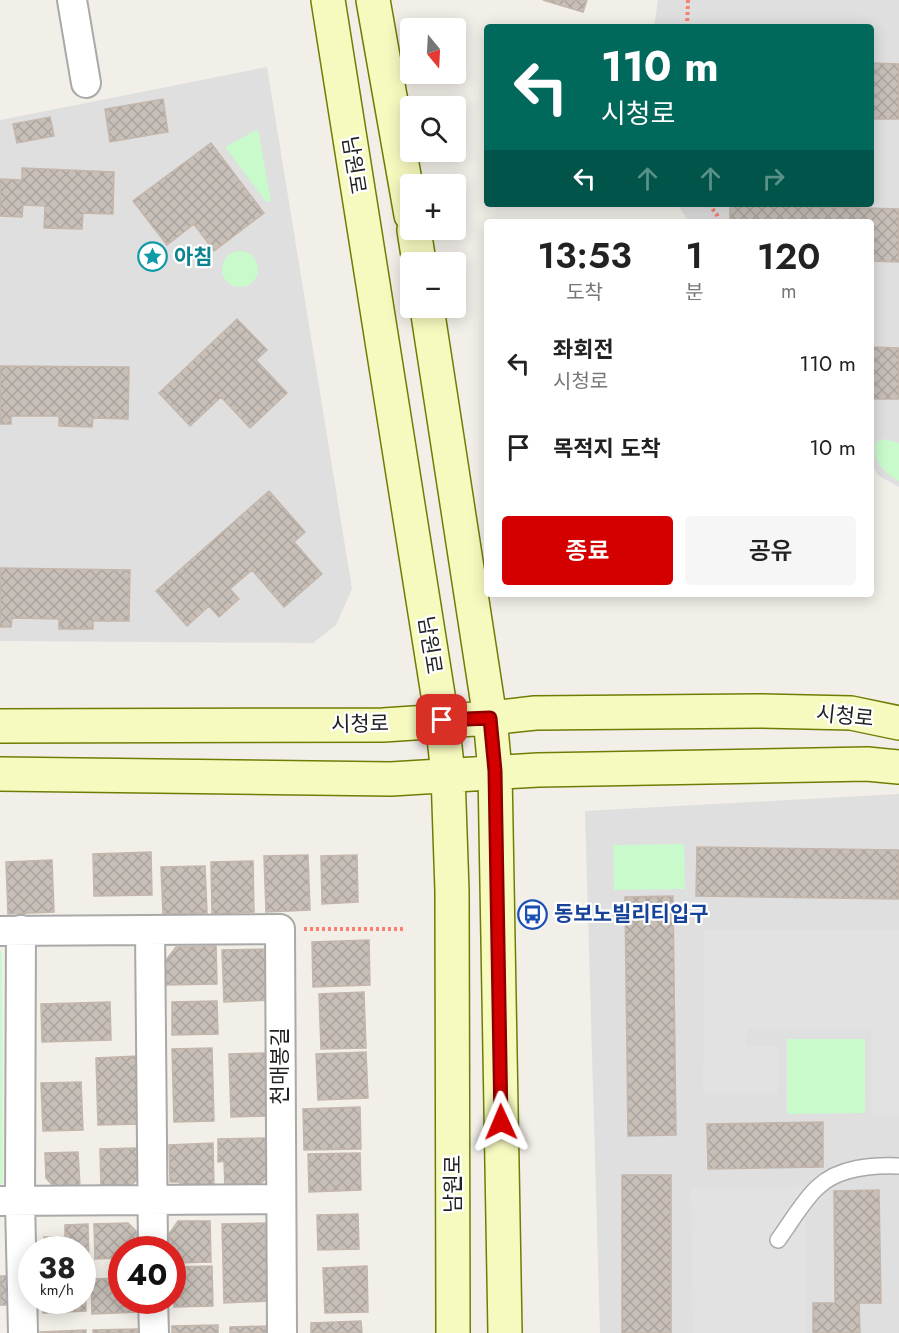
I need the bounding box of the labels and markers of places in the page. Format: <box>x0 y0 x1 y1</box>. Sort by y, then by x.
place icon: 아침 <box>137 241 169 273</box>
place label: 아침 <box>174 242 213 272</box>
pin <box>416 694 467 745</box>
bus stop icon: 동보노빌리티입구 <box>517 898 549 930</box>
place label: 동보노빌리티입구 <box>554 899 709 929</box>

